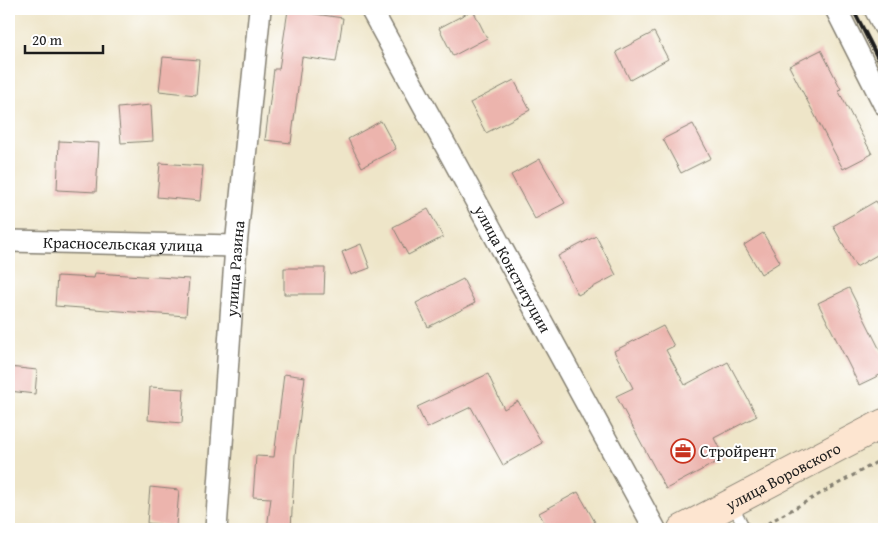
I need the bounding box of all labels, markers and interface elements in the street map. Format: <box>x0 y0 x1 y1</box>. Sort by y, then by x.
scale bar <box>25 22 102 54</box>
text: 20 m <box>32 29 63 50</box>
street label: улица Конституции <box>468 200 558 337</box>
street label: улица Разина <box>219 219 251 319</box>
street label: Красносельская улица <box>43 230 203 257</box>
street label: улица Воровского <box>720 436 845 517</box>
office icon: Стройрент <box>670 438 696 464</box>
place label: Стройрент <box>700 439 776 463</box>

